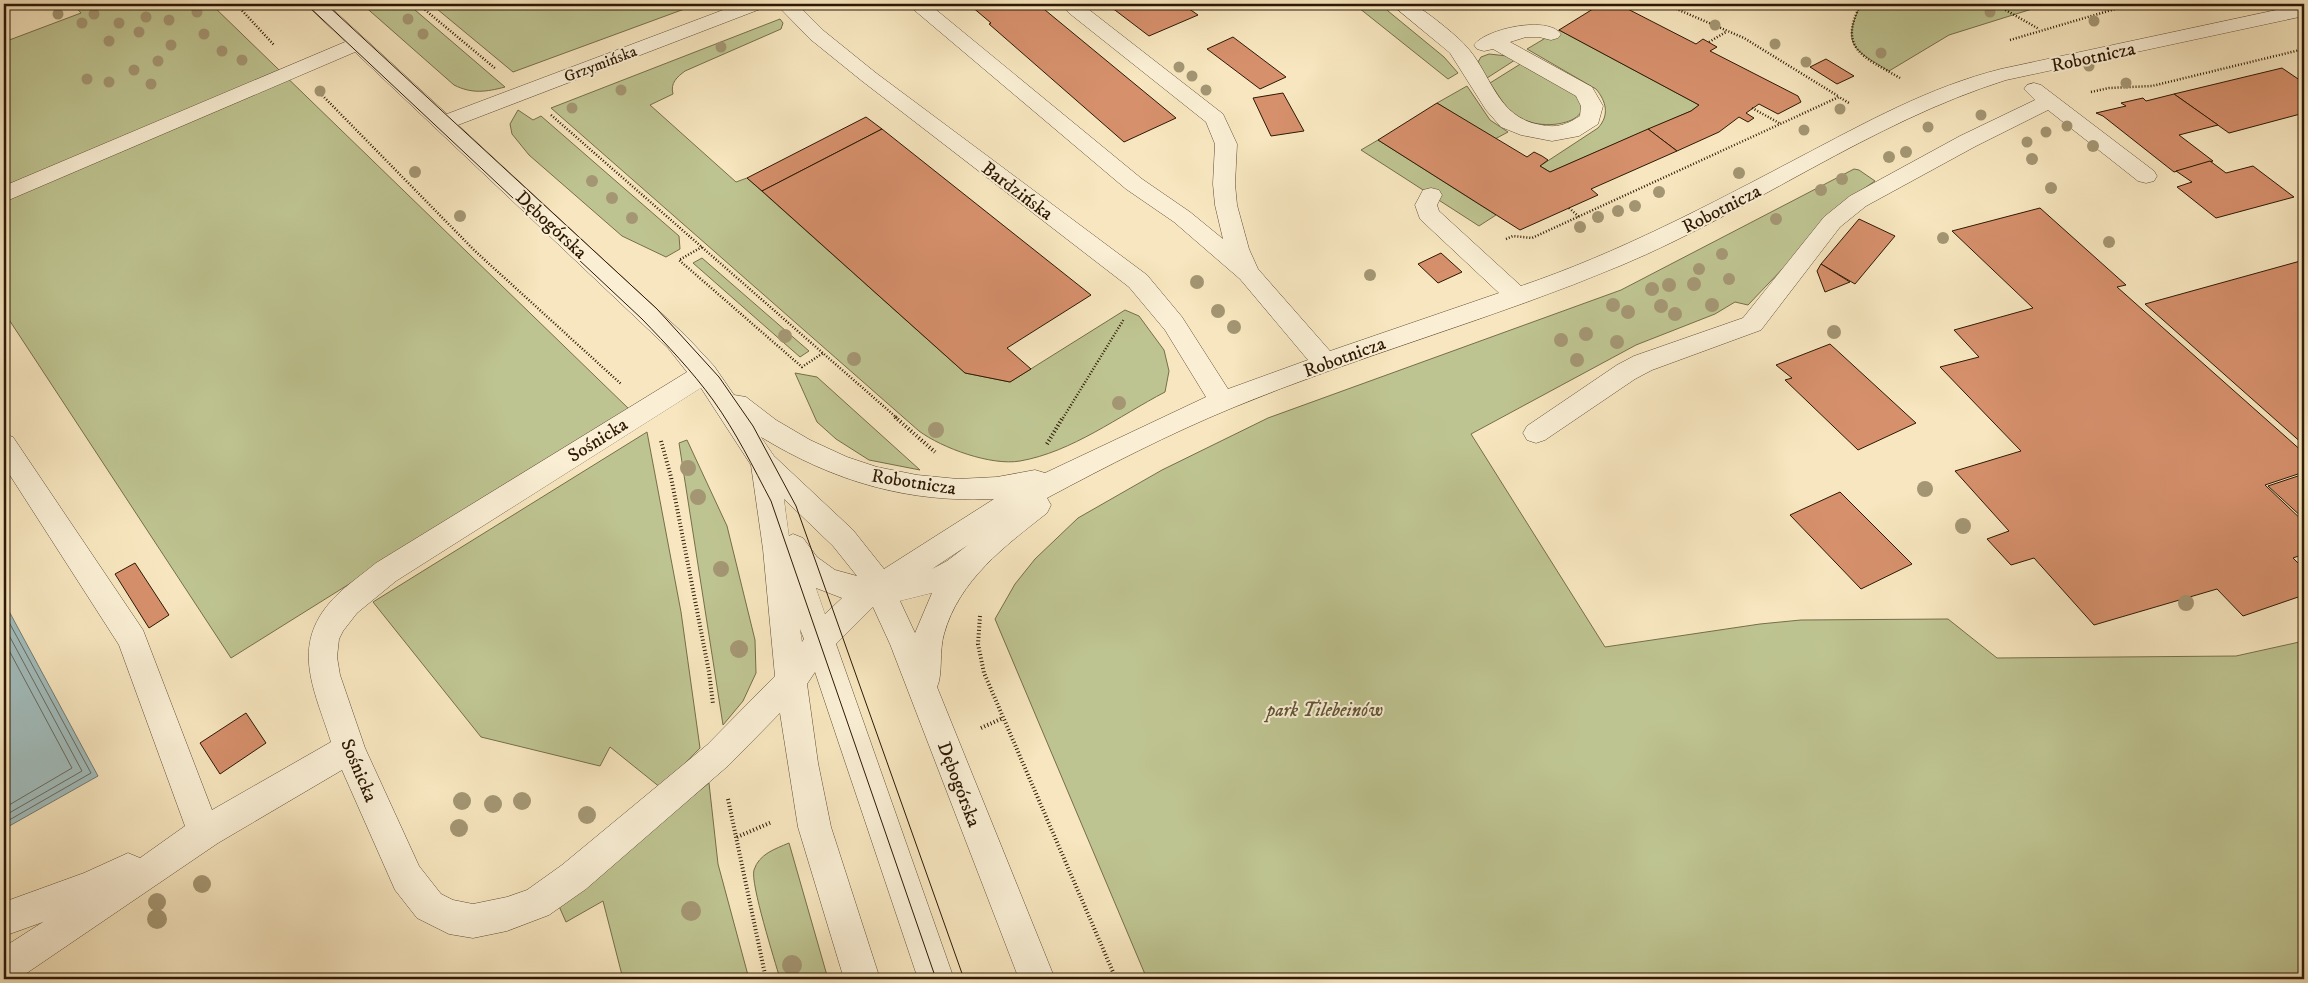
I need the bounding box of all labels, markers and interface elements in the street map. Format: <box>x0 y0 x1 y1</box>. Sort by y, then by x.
street label: Robotnicza <box>2049 37 2137 78</box>
street label: Grzymińska <box>561 41 640 87</box>
street label: Bardzińska <box>977 157 1057 226</box>
street label: Robotnicza <box>1678 180 1765 239</box>
street label: Dębogórska <box>510 186 592 264</box>
street label: Robotnicza <box>1300 332 1389 383</box>
street label: Sośnicka <box>564 413 632 468</box>
street label: Robotnicza <box>870 464 958 501</box>
park label: park Tilebeinów <box>1263 699 1383 723</box>
street label: Sośnicka <box>335 736 382 805</box>
street label: Dębogórska <box>932 739 985 830</box>

